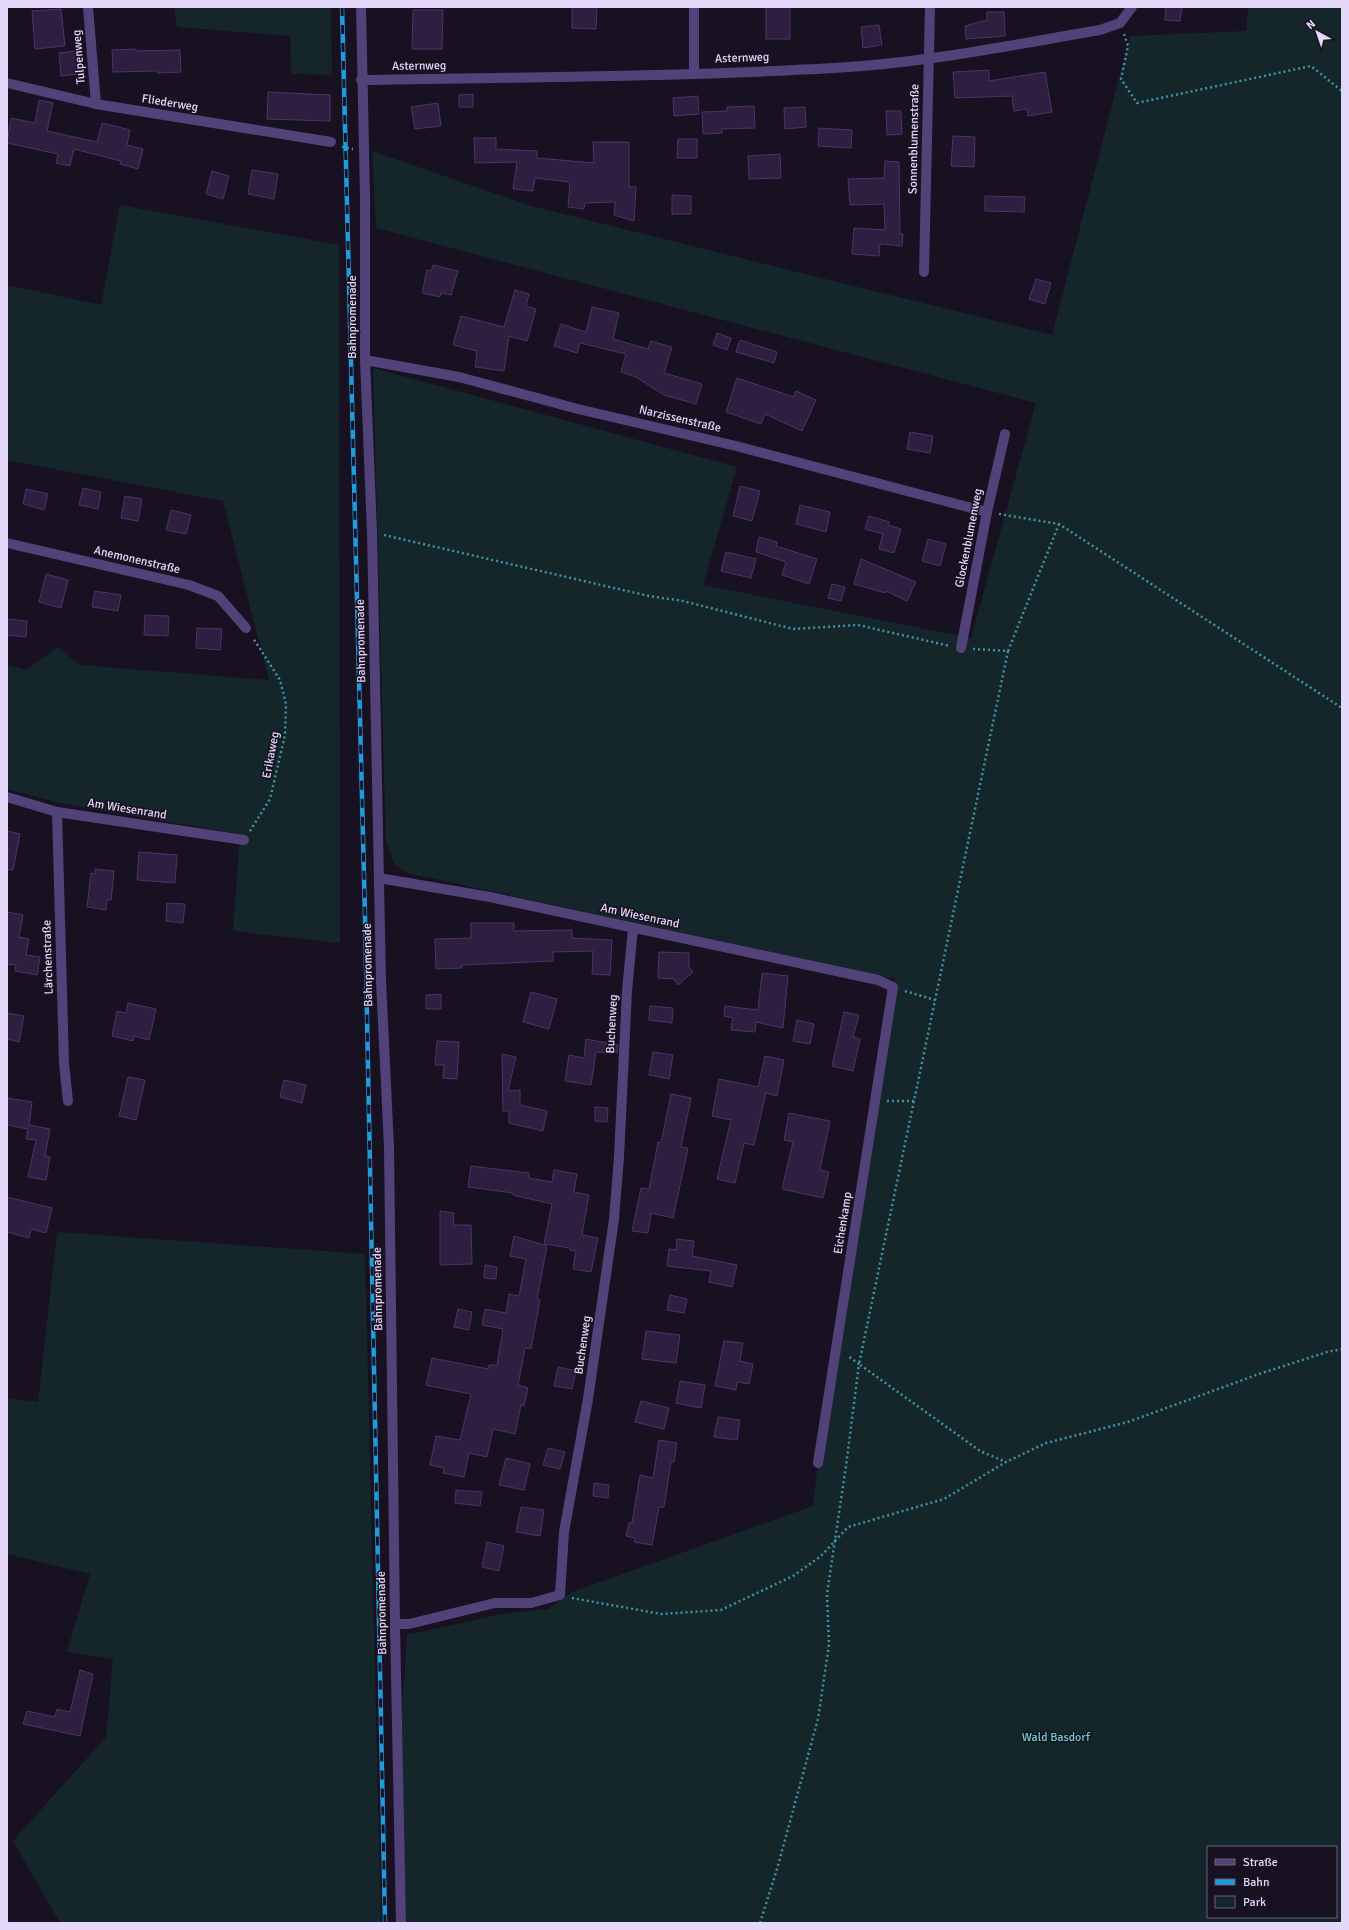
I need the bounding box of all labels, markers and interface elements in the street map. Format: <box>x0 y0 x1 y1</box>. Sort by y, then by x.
north arrow <box>1297 12 1337 52</box>
text: N <box>1304 17 1318 32</box>
street label: Tulpenweg <box>69 29 89 85</box>
street label: Asternweg <box>715 50 769 66</box>
street label: Asternweg <box>392 58 446 74</box>
street label: Sonnenblumenstraße <box>906 84 922 194</box>
street label: Fliederweg <box>141 91 199 115</box>
street label: Bahnpromenade <box>345 275 360 359</box>
street label: Narzissenstraße <box>637 402 723 436</box>
street label: Glockenblumenweg <box>952 487 986 589</box>
street label: Anemonenstraße <box>92 543 182 577</box>
street label: Bahnpromenade <box>353 599 369 683</box>
street label: Erikaweg <box>259 730 283 780</box>
street label: Am Wiesenrand <box>86 795 168 823</box>
street label: Am Wiesenrand <box>599 900 681 932</box>
street label: Lärchenstraße <box>39 919 57 995</box>
street label: Bahnpromenade <box>360 923 376 1007</box>
street label: Buchenweg <box>603 994 621 1054</box>
street label: Eichenkamp <box>831 1191 855 1255</box>
street label: Bahnpromenade <box>370 1247 386 1331</box>
street label: Buchenweg <box>571 1315 595 1375</box>
street label: Bahnpromenade <box>374 1571 390 1655</box>
park label: Wald Basdorf <box>1022 1730 1091 1745</box>
legend <box>1207 1846 1337 1918</box>
text: Straße <box>1243 1855 1278 1870</box>
text: Bahn <box>1243 1875 1269 1890</box>
text: Park <box>1243 1895 1266 1910</box>

